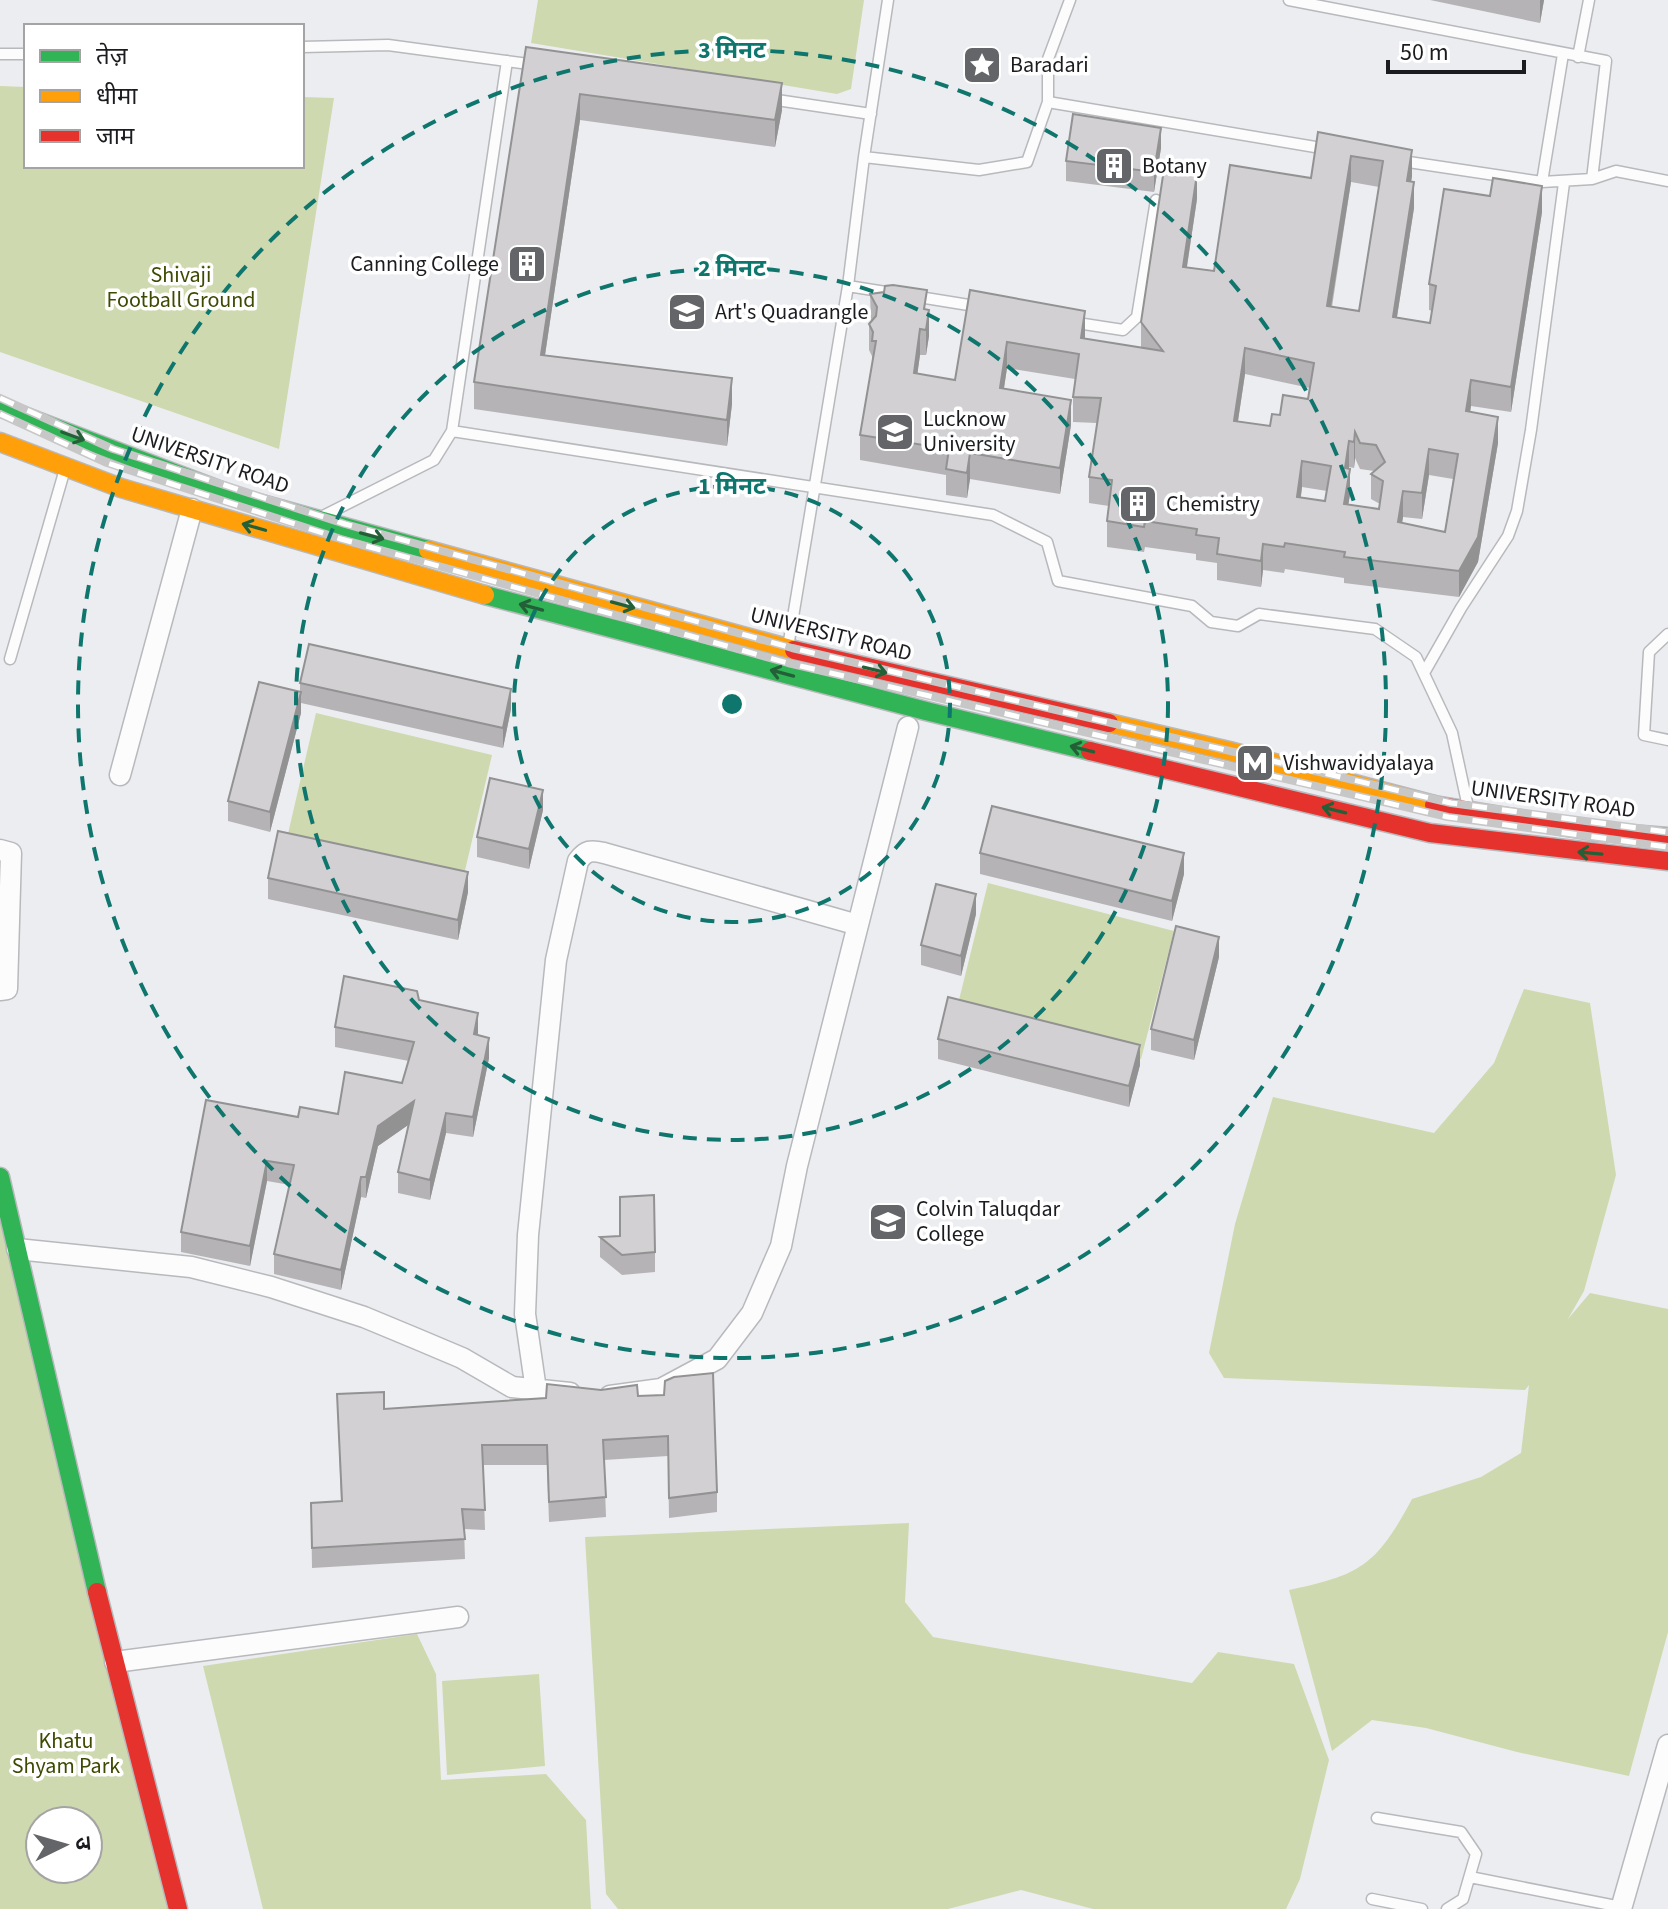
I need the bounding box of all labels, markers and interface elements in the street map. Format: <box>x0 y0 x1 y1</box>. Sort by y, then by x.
legend <box>24 24 304 168</box>
scale bar <box>1388 24 1524 74</box>
text: 3 मिनट <box>698 33 767 68</box>
text: 50 m <box>1400 35 1449 70</box>
text: तेज़ <box>96 39 129 74</box>
place icon: Baradari <box>961 44 1003 86</box>
place label: Baradari <box>1010 49 1089 81</box>
text: धीमा <box>96 79 138 114</box>
text: जाम <box>96 119 135 154</box>
building icon: Botany <box>1093 145 1135 187</box>
place label: Botany <box>1142 150 1208 182</box>
building icon: Canning College <box>506 243 548 285</box>
place label: Canning College <box>350 248 499 280</box>
text: 2 मिनट <box>698 251 767 286</box>
park label: Shivaji Football Ground <box>106 259 256 316</box>
school or university icon: Art's Quadrangle <box>666 291 708 333</box>
place label: Art's Quadrangle <box>715 296 868 328</box>
place label: Lucknow University <box>923 403 1016 460</box>
school or university icon: Lucknow University <box>874 411 916 453</box>
street label: UNIVERSITY ROAD <box>126 418 294 502</box>
one-way arrow <box>60 430 84 444</box>
text: 1 मिनट <box>698 469 767 504</box>
building icon: Chemistry <box>1117 483 1159 525</box>
place label: Chemistry <box>1166 488 1260 520</box>
one-way arrow <box>242 519 268 534</box>
one-way arrow <box>358 530 384 545</box>
one-way arrow <box>519 598 545 613</box>
one-way arrow <box>609 598 635 613</box>
street label: UNIVERSITY ROAD <box>747 598 915 670</box>
one-way arrow <box>861 663 887 678</box>
one-way arrow <box>770 665 796 680</box>
centre of rings <box>718 690 746 718</box>
one-way arrow <box>1069 740 1095 755</box>
metro station icon: Vishwavidyalaya <box>1234 742 1276 784</box>
place label: Vishwavidyalaya <box>1283 747 1434 779</box>
street label: UNIVERSITY ROAD <box>1469 772 1637 826</box>
one-way arrow <box>1322 801 1348 816</box>
one-way arrow <box>1577 846 1604 861</box>
place label: Colvin Taluqdar College <box>916 1193 1061 1250</box>
school or university icon: Colvin Taluqdar College <box>867 1201 909 1243</box>
park label: Khatu Shyam Park <box>12 1725 120 1782</box>
north arrow <box>24 1805 104 1885</box>
text: उ <box>66 1836 100 1852</box>

